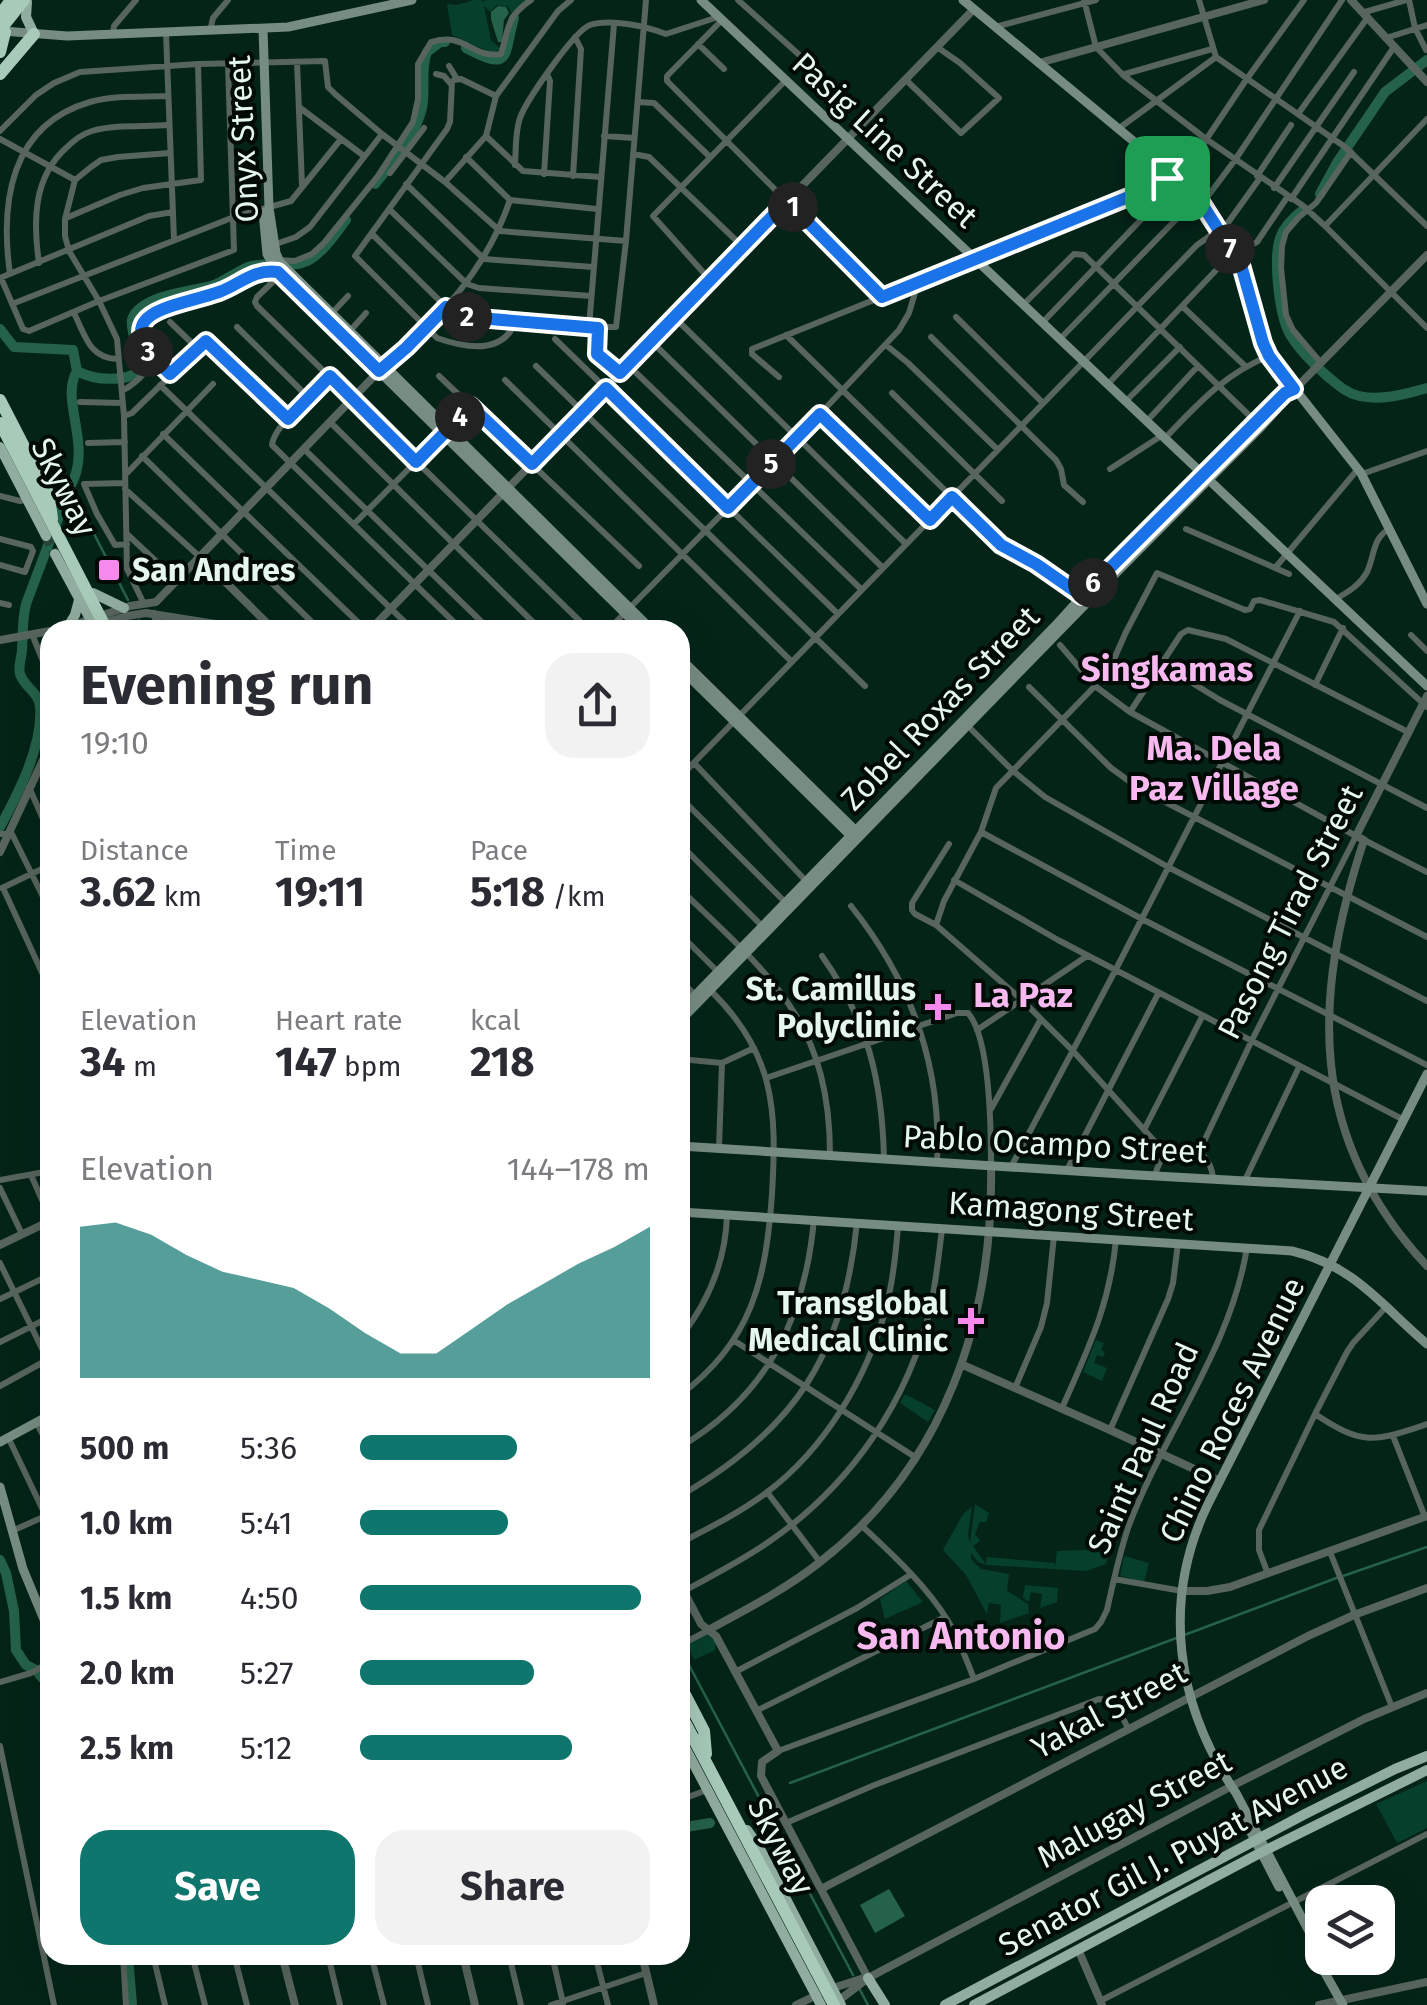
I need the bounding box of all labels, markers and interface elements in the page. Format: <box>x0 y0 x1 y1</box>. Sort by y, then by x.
street label: Pasig Line Street <box>784 44 986 236</box>
street label: Onyx Street <box>220 54 266 223</box>
pin <box>1125 136 1210 221</box>
icon: arrive <box>1140 151 1195 206</box>
pin: 1 <box>768 182 818 232</box>
text: 1 <box>787 190 800 223</box>
pin: 7 <box>1205 224 1255 274</box>
text: 7 <box>1223 232 1237 265</box>
pin: 2 <box>442 292 492 342</box>
text: 2 <box>460 300 474 333</box>
pin: 3 <box>123 327 173 377</box>
text: 3 <box>141 335 155 368</box>
pin: 4 <box>435 392 485 442</box>
text: 4 <box>452 400 468 433</box>
street label: Skyway <box>23 432 105 543</box>
pin: 5 <box>746 439 796 489</box>
text: 5 <box>763 447 779 480</box>
place label: San Andres <box>132 551 295 589</box>
marker: San Andres <box>96 557 122 583</box>
pin: 6 <box>1068 558 1118 608</box>
text: 6 <box>1085 566 1101 599</box>
street label: Zobel Roxas Street <box>833 598 1047 818</box>
district label: Singkamas <box>1081 648 1253 690</box>
text: Evening run <box>80 653 374 719</box>
button: share <box>545 653 650 758</box>
text: 19:10 <box>80 724 149 762</box>
district label: Ma. Dela Paz Village <box>1129 727 1299 809</box>
street label: Pasong Tirad Street <box>1209 778 1371 1045</box>
text: Distance <box>80 834 189 867</box>
text: Time <box>275 834 337 867</box>
text: Pace <box>470 834 528 867</box>
text: 3.62 <box>80 867 156 917</box>
text: 19:11 <box>275 867 365 917</box>
text: 5:18 <box>470 867 545 917</box>
text: km <box>156 880 202 913</box>
text: /km <box>545 880 605 913</box>
place label: St. Camillus Polyclinic <box>745 970 917 1045</box>
district label: La Paz <box>973 974 1073 1016</box>
marker: St. Camillus Polyclinic <box>925 994 951 1020</box>
text: Elevation <box>80 1004 197 1037</box>
text: Heart rate <box>275 1004 403 1037</box>
text: kcal <box>470 1004 520 1037</box>
text: 34 <box>80 1037 126 1087</box>
text: 147 <box>275 1037 337 1087</box>
text: 218 <box>470 1037 535 1087</box>
text: m <box>126 1050 157 1083</box>
text: bpm <box>337 1050 401 1083</box>
street label: Pablo Ocampo Street <box>902 1117 1209 1171</box>
text: Elevation <box>80 1150 214 1188</box>
text: 144–178 m <box>507 1150 650 1188</box>
street label: Kamagong Street <box>947 1183 1195 1239</box>
street label: Chino Roces Avenue <box>1151 1271 1313 1549</box>
place label: Transglobal Medical Clinic <box>748 1284 949 1359</box>
marker: Transglobal Medical Clinic <box>958 1308 984 1334</box>
street label: Saint Paul Road <box>1079 1337 1207 1559</box>
text: 500 m <box>80 1429 169 1467</box>
text: 5:36 <box>240 1429 297 1467</box>
text: 1.0 km <box>80 1504 173 1542</box>
text: 5:41 <box>240 1504 293 1542</box>
text: 1.5 km <box>80 1579 172 1617</box>
text: 4:50 <box>240 1579 299 1617</box>
district label: San Antonio <box>857 1613 1065 1659</box>
street label: Yakal Street <box>1025 1653 1193 1767</box>
text: 2.0 km <box>80 1654 175 1692</box>
text: 5:27 <box>240 1654 293 1692</box>
text: 2.5 km <box>80 1729 174 1767</box>
text: 5:12 <box>240 1729 292 1767</box>
street label: Malugay Street <box>1031 1742 1238 1876</box>
street label: Senator Gil J. Puyat Avenue <box>992 1748 1354 1964</box>
street label: Skyway <box>740 1791 822 1901</box>
button: Save <box>80 1830 355 1945</box>
button: Share <box>375 1830 650 1945</box>
map controls <box>1305 1885 1395 1975</box>
button: layers <box>1305 1885 1395 1975</box>

